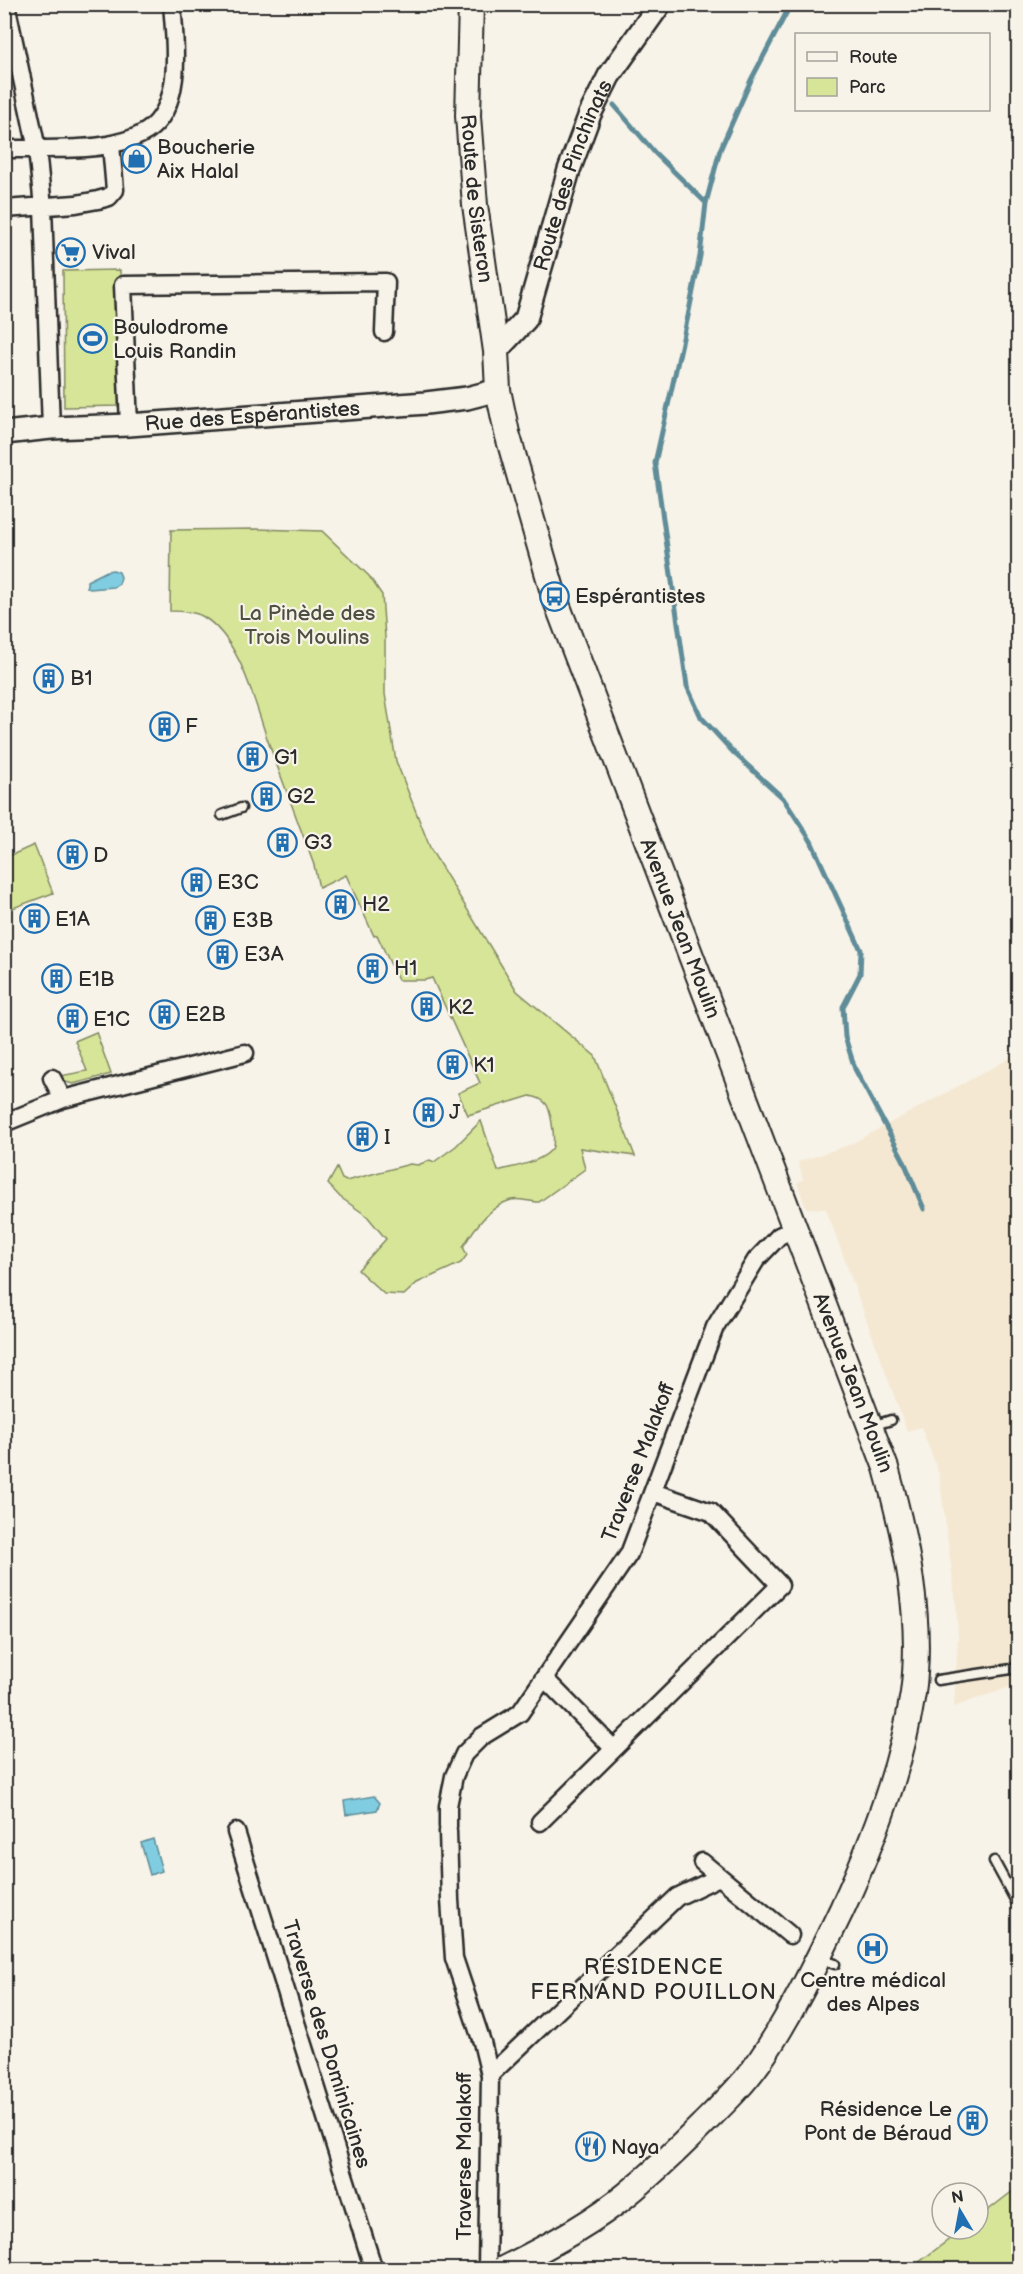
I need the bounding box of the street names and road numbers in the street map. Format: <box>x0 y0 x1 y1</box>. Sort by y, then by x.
street label: Route des Pinchinats <box>529 76 618 274</box>
street label: Route de Sisteron <box>455 113 498 284</box>
street label: Rue des Espérantistes <box>144 396 361 437</box>
street label: Avenue Jean Moulin <box>634 835 726 1022</box>
street label: Avenue Jean Moulin <box>807 1289 899 1476</box>
street label: Traverse Malakoff <box>597 1378 681 1545</box>
street label: Traverse des Dominicaines <box>277 1917 376 2171</box>
street label: Traverse Malakoff <box>452 2071 477 2240</box>

